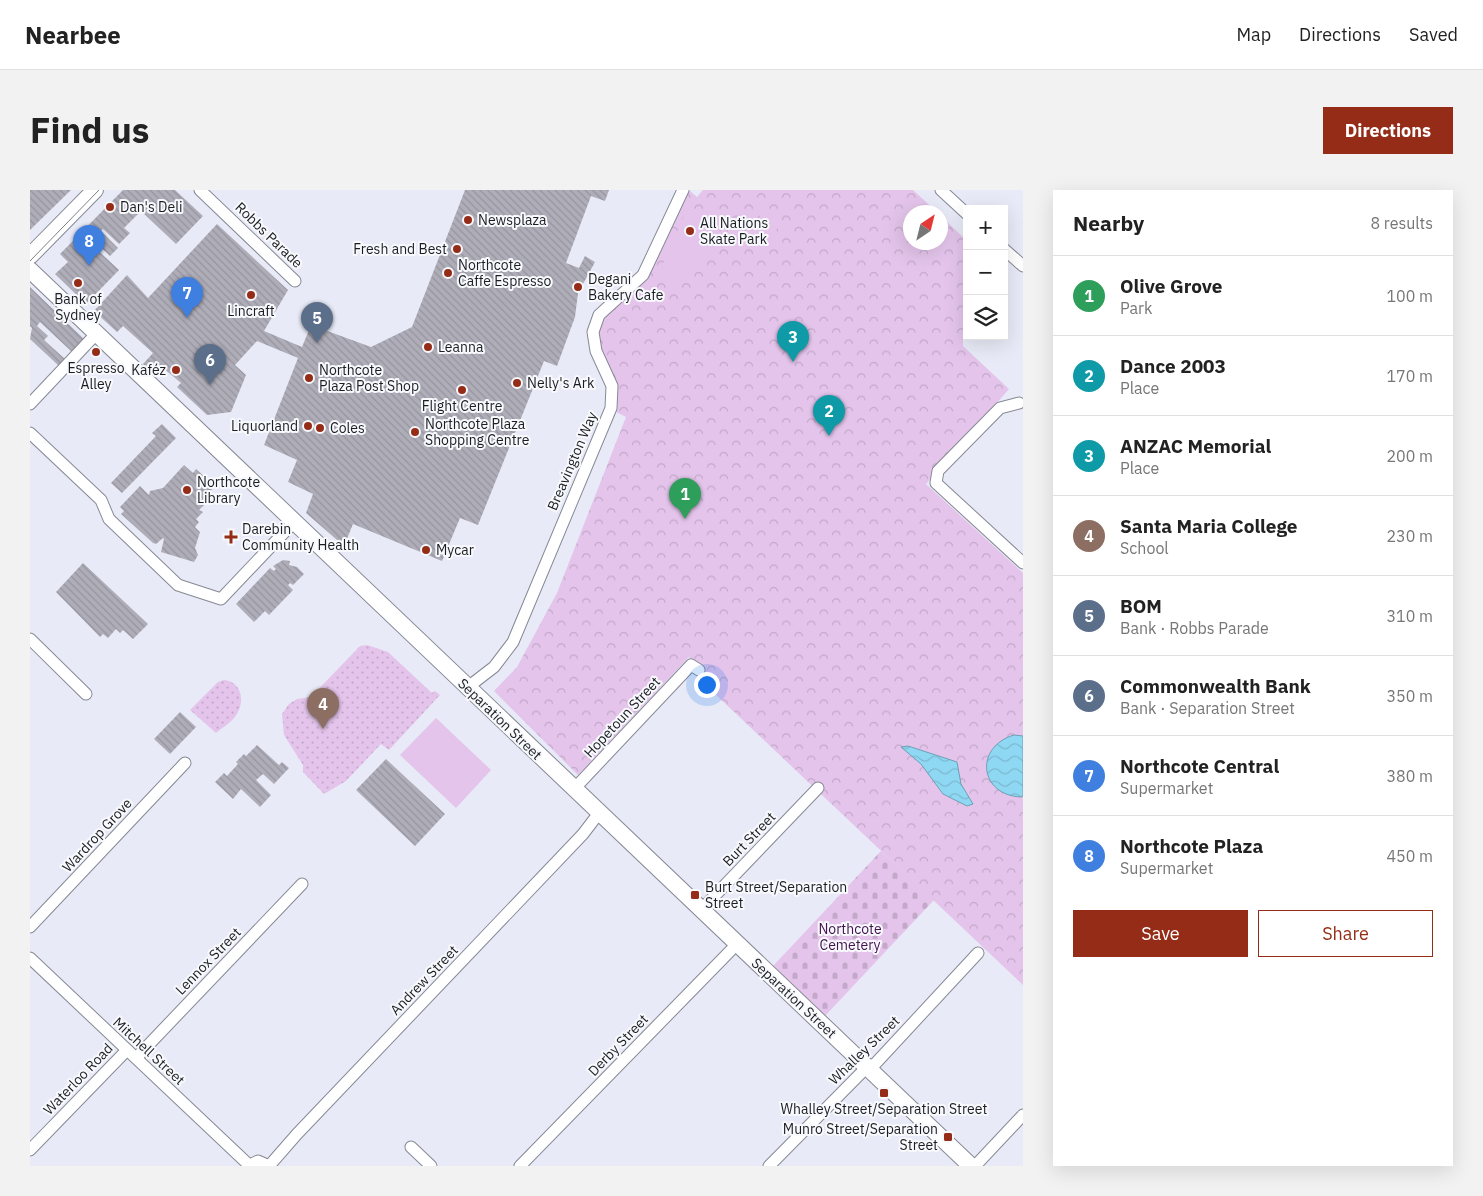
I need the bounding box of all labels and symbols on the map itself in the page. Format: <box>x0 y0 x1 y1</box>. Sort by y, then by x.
place label: Dan's Deli <box>120 198 183 216</box>
street label: Robbs Parade <box>231 198 307 272</box>
marker: Dan's Deli <box>104 201 116 213</box>
north arrow <box>903 205 948 250</box>
place label: Newsplaza <box>478 211 547 229</box>
marker: Newsplaza <box>462 214 474 226</box>
place label: All Nations Skate Park <box>700 214 768 248</box>
pin: 8 <box>73 225 105 266</box>
marker: All Nations Skate Park <box>684 225 696 237</box>
place label: Fresh and Best <box>353 240 447 258</box>
marker: Fresh and Best <box>451 243 463 255</box>
place label: Northcote Caffe Espresso <box>458 256 552 290</box>
marker: Northcote Caffe Espresso <box>442 267 454 279</box>
place label: Degani Bakery Cafe <box>588 270 664 304</box>
marker: Bank of Sydney <box>72 277 84 289</box>
pin: 7 <box>171 277 203 318</box>
marker: Degani Bakery Cafe <box>572 281 584 293</box>
marker: Lincraft <box>245 289 257 301</box>
place label: Bank of Sydney <box>54 290 102 324</box>
place label: Lincraft <box>227 302 275 320</box>
pin: 5 <box>301 302 333 343</box>
pin: 3 <box>777 321 809 362</box>
place label: Leanna <box>438 338 484 356</box>
marker: Leanna <box>422 341 434 353</box>
pin: 6 <box>194 344 226 385</box>
marker: Espresso Alley <box>90 346 102 358</box>
place label: Espresso Alley <box>67 359 125 393</box>
place label: Kaféz <box>131 361 167 379</box>
place label: Northcote Plaza Post Shop <box>319 361 419 395</box>
marker: Kaféz <box>170 364 182 376</box>
marker: Northcote Plaza Post Shop <box>303 372 315 384</box>
place label: Nelly's Ark <box>527 374 595 392</box>
marker: Nelly's Ark <box>511 377 523 389</box>
marker: Flight Centre <box>456 384 468 396</box>
pin: 2 <box>813 395 845 436</box>
place label: Flight Centre <box>422 397 503 415</box>
street label: Breavington Way <box>543 409 601 513</box>
place label: Northcote Plaza Shopping Centre <box>425 415 530 449</box>
place label: Liquorland <box>231 417 298 435</box>
place label: Coles <box>330 419 365 437</box>
marker: Liquorland <box>302 420 314 432</box>
marker: Coles <box>314 422 326 434</box>
marker: Northcote Plaza Shopping Centre <box>409 426 421 438</box>
place label: Northcote Library <box>197 473 260 507</box>
pin: 1 <box>669 478 701 519</box>
marker: Northcote Library <box>181 484 193 496</box>
place label: Darebin Community Health <box>242 520 359 554</box>
marker: Darebin Community Health <box>224 530 238 544</box>
place label: Mycar <box>436 541 474 559</box>
marker: Mycar <box>420 544 432 556</box>
your location <box>694 672 720 698</box>
street label: Hopetoun Street <box>580 673 664 761</box>
street label: Separation Street <box>454 674 546 764</box>
pin: 4 <box>307 688 339 729</box>
street label: Wardrop Grove <box>58 794 136 876</box>
street label: Burt Street <box>719 808 779 870</box>
place label: Burt Street/Separation Street <box>705 878 847 912</box>
marker: Burt Street/Separation Street <box>689 889 701 901</box>
park label: Northcote Cemetery <box>818 920 882 954</box>
street label: Lennox Street <box>171 923 245 999</box>
street label: Andrew Street <box>386 941 462 1019</box>
street label: Separation Street <box>748 954 840 1042</box>
street label: Derby Street <box>584 1010 652 1080</box>
street label: Whalley Street <box>825 1012 903 1088</box>
street label: Mitchell Street <box>109 1013 189 1089</box>
street label: Waterloo Road <box>39 1039 117 1119</box>
marker: Whalley Street/Separation Street <box>878 1087 890 1099</box>
place label: Whalley Street/Separation Street <box>781 1100 987 1118</box>
place label: Munro Street/Separation Street <box>783 1120 938 1154</box>
marker: Munro Street/Separation Street <box>942 1131 954 1143</box>

